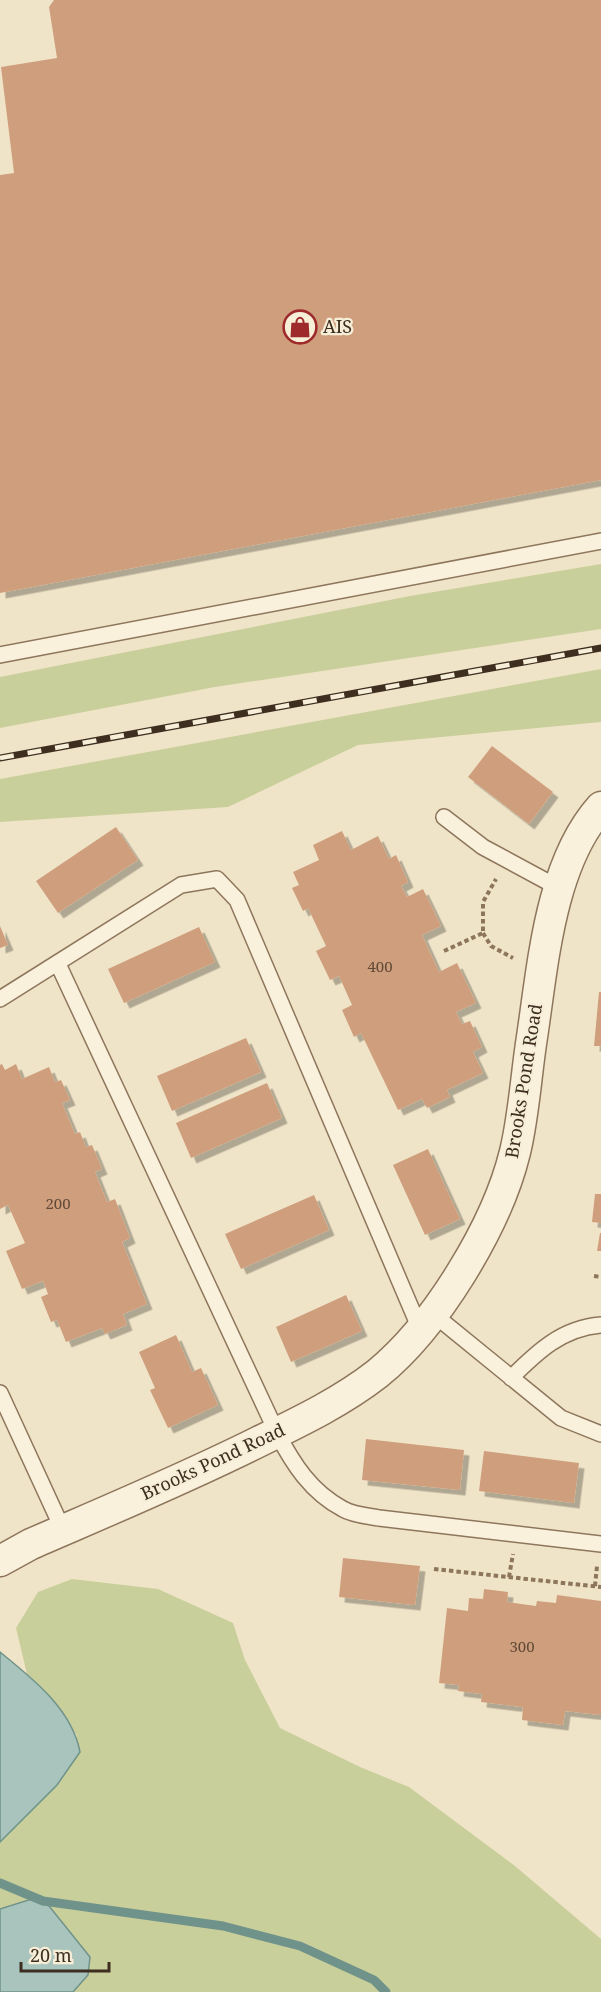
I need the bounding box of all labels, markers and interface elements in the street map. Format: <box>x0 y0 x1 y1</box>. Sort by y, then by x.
shop icon: AIS <box>282 309 318 345</box>
place label: AIS <box>323 314 352 338</box>
house number: 400 <box>367 956 393 976</box>
street label: Brooks Pond Road <box>499 1002 547 1160</box>
house number: 200 <box>45 1193 71 1213</box>
street label: Brooks Pond Road <box>137 1417 288 1505</box>
house number: 300 <box>509 1636 535 1656</box>
scale bar <box>21 1935 110 1973</box>
text: 20 m <box>30 1943 72 1967</box>

